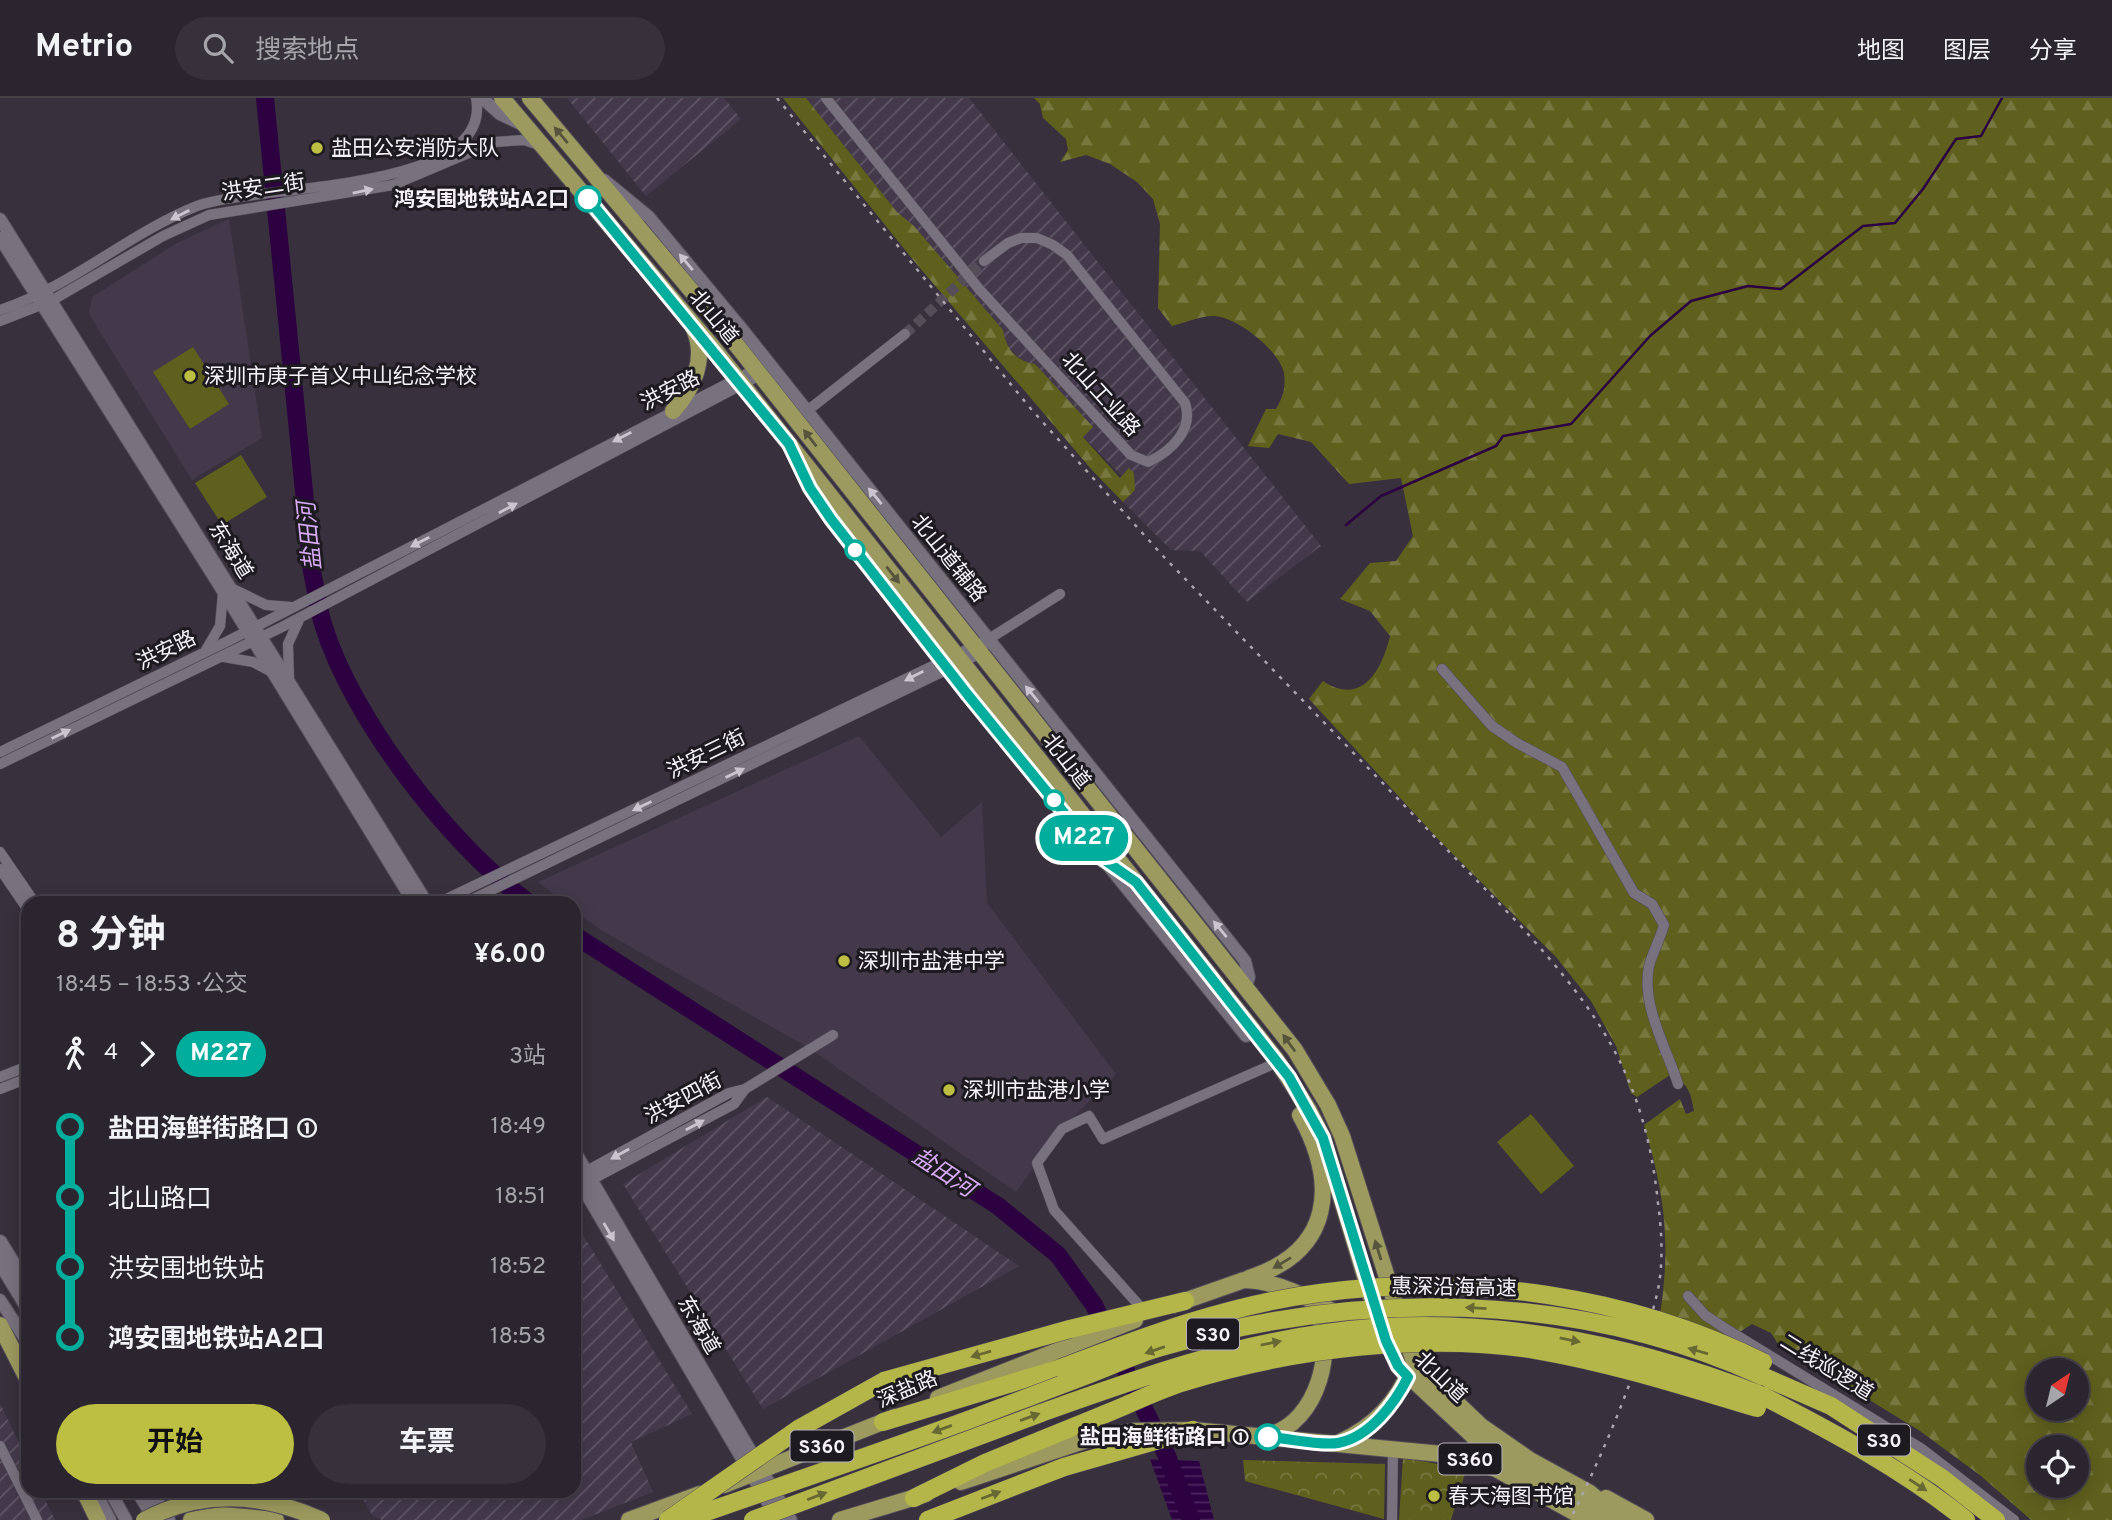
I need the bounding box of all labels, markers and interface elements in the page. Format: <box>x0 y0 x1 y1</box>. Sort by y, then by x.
search box <box>175 17 665 80</box>
text: Metrio <box>35 27 133 69</box>
icon: search <box>199 29 237 67</box>
text: 搜索地点 <box>255 35 359 68</box>
text: 地图 <box>1857 37 1905 67</box>
text: 图层 <box>1943 37 1991 67</box>
text: 分享 <box>2029 37 2077 67</box>
one-way arrow <box>553 126 568 144</box>
place label: 盐田公安消防大队 <box>331 136 499 163</box>
marker: 盐田公安消防大队 <box>309 140 325 156</box>
street label: 洪安二街 <box>220 169 307 208</box>
one-way arrow <box>352 185 374 196</box>
marker: 鸿安围地铁站A2口 <box>575 186 601 212</box>
place label: 鸿安围地铁站A2口 <box>394 187 569 214</box>
one-way arrow <box>170 210 190 221</box>
one-way arrow <box>679 253 694 271</box>
street label: 北山道 <box>682 285 743 351</box>
street label: 北山工业路 <box>1055 347 1145 443</box>
place label: 深圳市庚子首义中山纪念学校 <box>204 364 477 391</box>
street label: 洪安路 <box>636 365 705 418</box>
marker: 深圳市庚子首义中山纪念学校 <box>182 368 198 384</box>
one-way arrow <box>804 429 818 447</box>
one-way arrow <box>612 431 632 443</box>
one-way arrow <box>868 488 883 506</box>
water label: 盐田河 <box>293 496 330 572</box>
one-way arrow <box>499 503 519 515</box>
street label: 北山道辅路 <box>904 510 991 608</box>
street label: 东海道 <box>202 517 258 585</box>
one-way arrow <box>410 536 430 547</box>
unlabelled marker <box>845 540 865 560</box>
one-way arrow <box>885 565 900 583</box>
street label: 洪安路 <box>132 625 201 677</box>
one-way arrow <box>904 670 924 681</box>
one-way arrow <box>1025 685 1040 703</box>
street label: 洪安三街 <box>663 725 750 786</box>
one-way arrow <box>51 729 71 740</box>
street label: 北山道 <box>1036 729 1096 795</box>
one-way arrow <box>725 768 745 779</box>
unlabelled marker <box>1044 790 1064 810</box>
one-way arrow <box>632 800 652 812</box>
line badge: M227 <box>1035 815 1133 861</box>
text: M227 <box>1053 823 1115 853</box>
text: 8 分钟 <box>56 913 165 962</box>
one-way arrow <box>1213 920 1227 938</box>
text: ¥6.00 <box>474 939 546 972</box>
place label: 深圳市盐港中学 <box>858 949 1005 976</box>
marker: 深圳市盐港中学 <box>836 953 852 969</box>
text: 18:45 – 18:53 · 公交 <box>56 971 248 1000</box>
one-way arrow <box>1282 1033 1296 1052</box>
icon: walk <box>56 1035 94 1073</box>
icon: forward <box>128 1035 166 1073</box>
text: 4 <box>104 1039 118 1068</box>
text: M227 <box>190 1039 252 1069</box>
text: 3站 <box>509 1043 546 1072</box>
street label: 洪安四街 <box>640 1068 727 1131</box>
place label: 深圳市盐港小学 <box>963 1078 1110 1105</box>
marker: 深圳市盐港小学 <box>941 1082 957 1098</box>
text: 18:49 <box>491 1113 546 1142</box>
text: 盐田海鲜街路口 ① <box>108 1114 318 1147</box>
one-way arrow <box>685 1119 705 1131</box>
water label: 盐田河 <box>906 1143 983 1207</box>
one-way arrow <box>610 1148 629 1160</box>
text: 18:51 <box>495 1183 546 1212</box>
text: 北山路口 <box>108 1184 212 1217</box>
one-way arrow <box>602 1222 615 1241</box>
one-way arrow <box>1372 1240 1382 1261</box>
text: 18:52 <box>490 1253 546 1282</box>
text: 洪安围地铁站 <box>108 1254 264 1287</box>
one-way arrow <box>1272 1257 1291 1269</box>
street label: 惠深沿海高速 <box>1391 1274 1517 1303</box>
street label: 东海道 <box>670 1292 725 1360</box>
one-way arrow <box>1464 1303 1486 1314</box>
road number: S30 <box>1187 1318 1239 1350</box>
text: 18:53 <box>490 1323 546 1352</box>
text: 鸿安围地铁站A2口 <box>108 1324 325 1357</box>
street label: 二线巡逻道 <box>1775 1329 1878 1408</box>
one-way arrow <box>1559 1335 1581 1346</box>
one-way arrow <box>1260 1338 1282 1349</box>
one-way arrow <box>1144 1345 1165 1356</box>
one-way arrow <box>1688 1345 1709 1355</box>
street label: 北山道 <box>1408 1346 1472 1410</box>
one-way arrow <box>970 1350 991 1360</box>
north arrow <box>2026 1358 2090 1421</box>
map controls <box>2026 1358 2089 1498</box>
street label: 深盐路 <box>873 1366 942 1415</box>
button: 开始 <box>56 1404 294 1484</box>
button: 车票 <box>308 1404 546 1484</box>
one-way arrow <box>1020 1411 1041 1422</box>
one-way arrow <box>931 1424 952 1435</box>
marker: 盐田海鲜街路口 ① <box>1255 1424 1281 1450</box>
road number: S30 <box>1858 1424 1910 1456</box>
place label: 盐田海鲜街路口 ① <box>1080 1425 1249 1452</box>
road number: S360 <box>790 1430 854 1462</box>
button: locate <box>2026 1435 2089 1498</box>
road number: S360 <box>1438 1443 1502 1474</box>
one-way arrow <box>1908 1479 1927 1492</box>
place label: 春天海图书馆 <box>1448 1484 1574 1511</box>
marker: 春天海图书馆 <box>1426 1488 1442 1504</box>
one-way arrow <box>981 1489 1002 1500</box>
one-way arrow <box>806 1490 827 1501</box>

